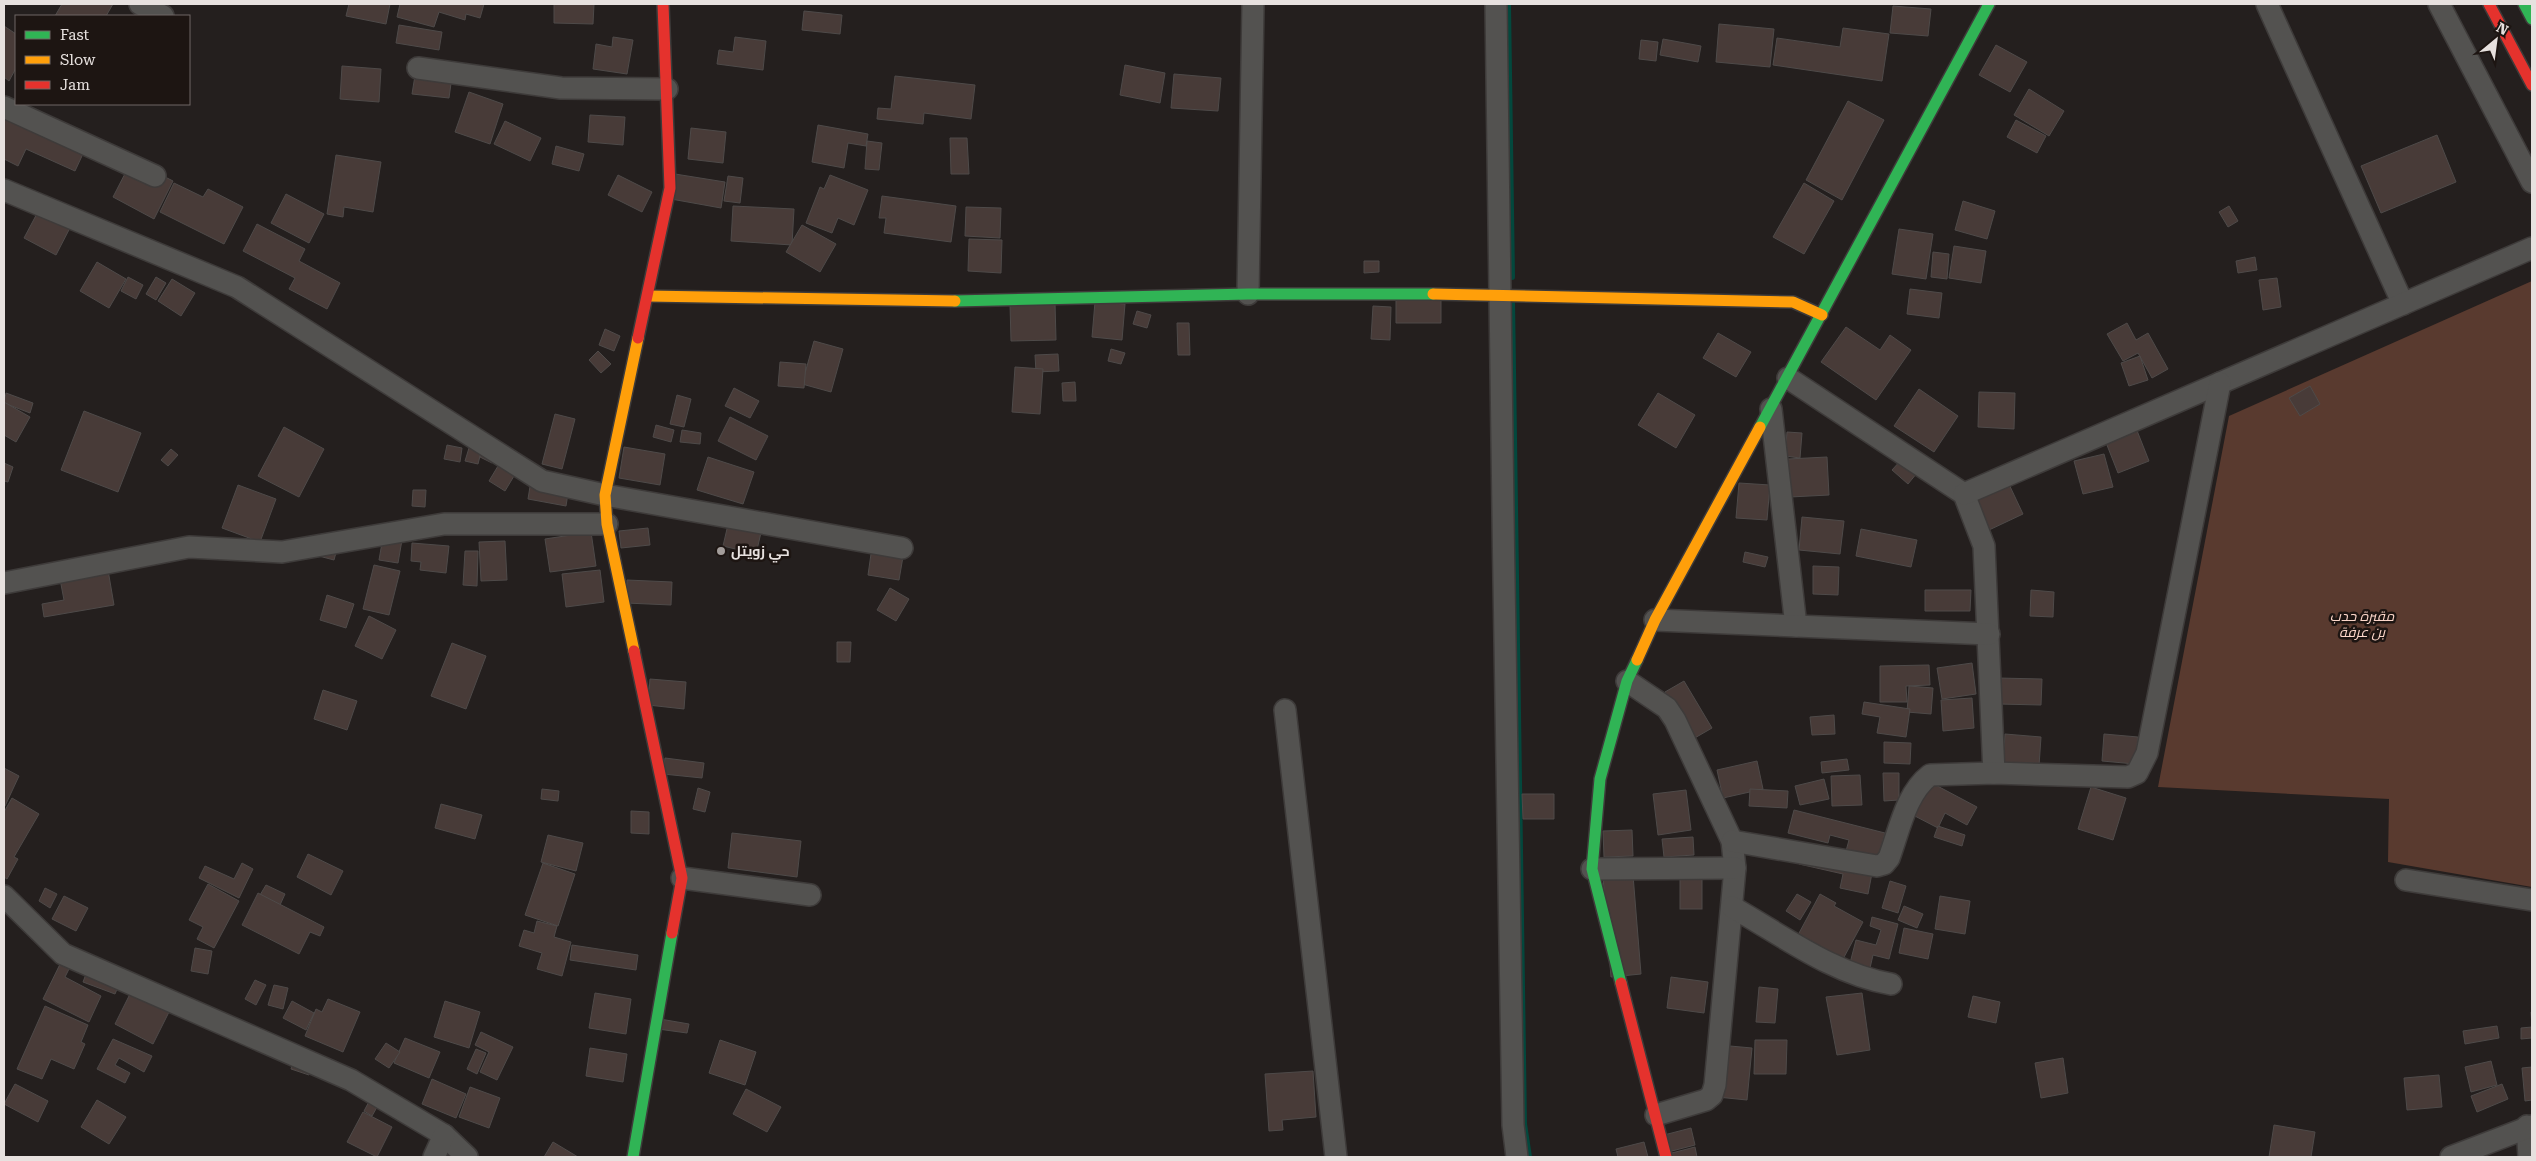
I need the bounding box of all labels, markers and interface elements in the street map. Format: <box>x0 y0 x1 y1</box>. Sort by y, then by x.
legend <box>15 15 190 105</box>
north arrow <box>2471 15 2521 65</box>
text: N <box>2494 19 2511 38</box>
text: Fast <box>60 26 90 44</box>
text: Slow <box>60 51 96 69</box>
text: Jam <box>60 76 90 94</box>
place label: حي زويتل <box>731 543 790 563</box>
marker: حي زويتل <box>715 545 727 557</box>
park label: مقبرة حدب بن عرفة <box>2330 608 2395 641</box>

